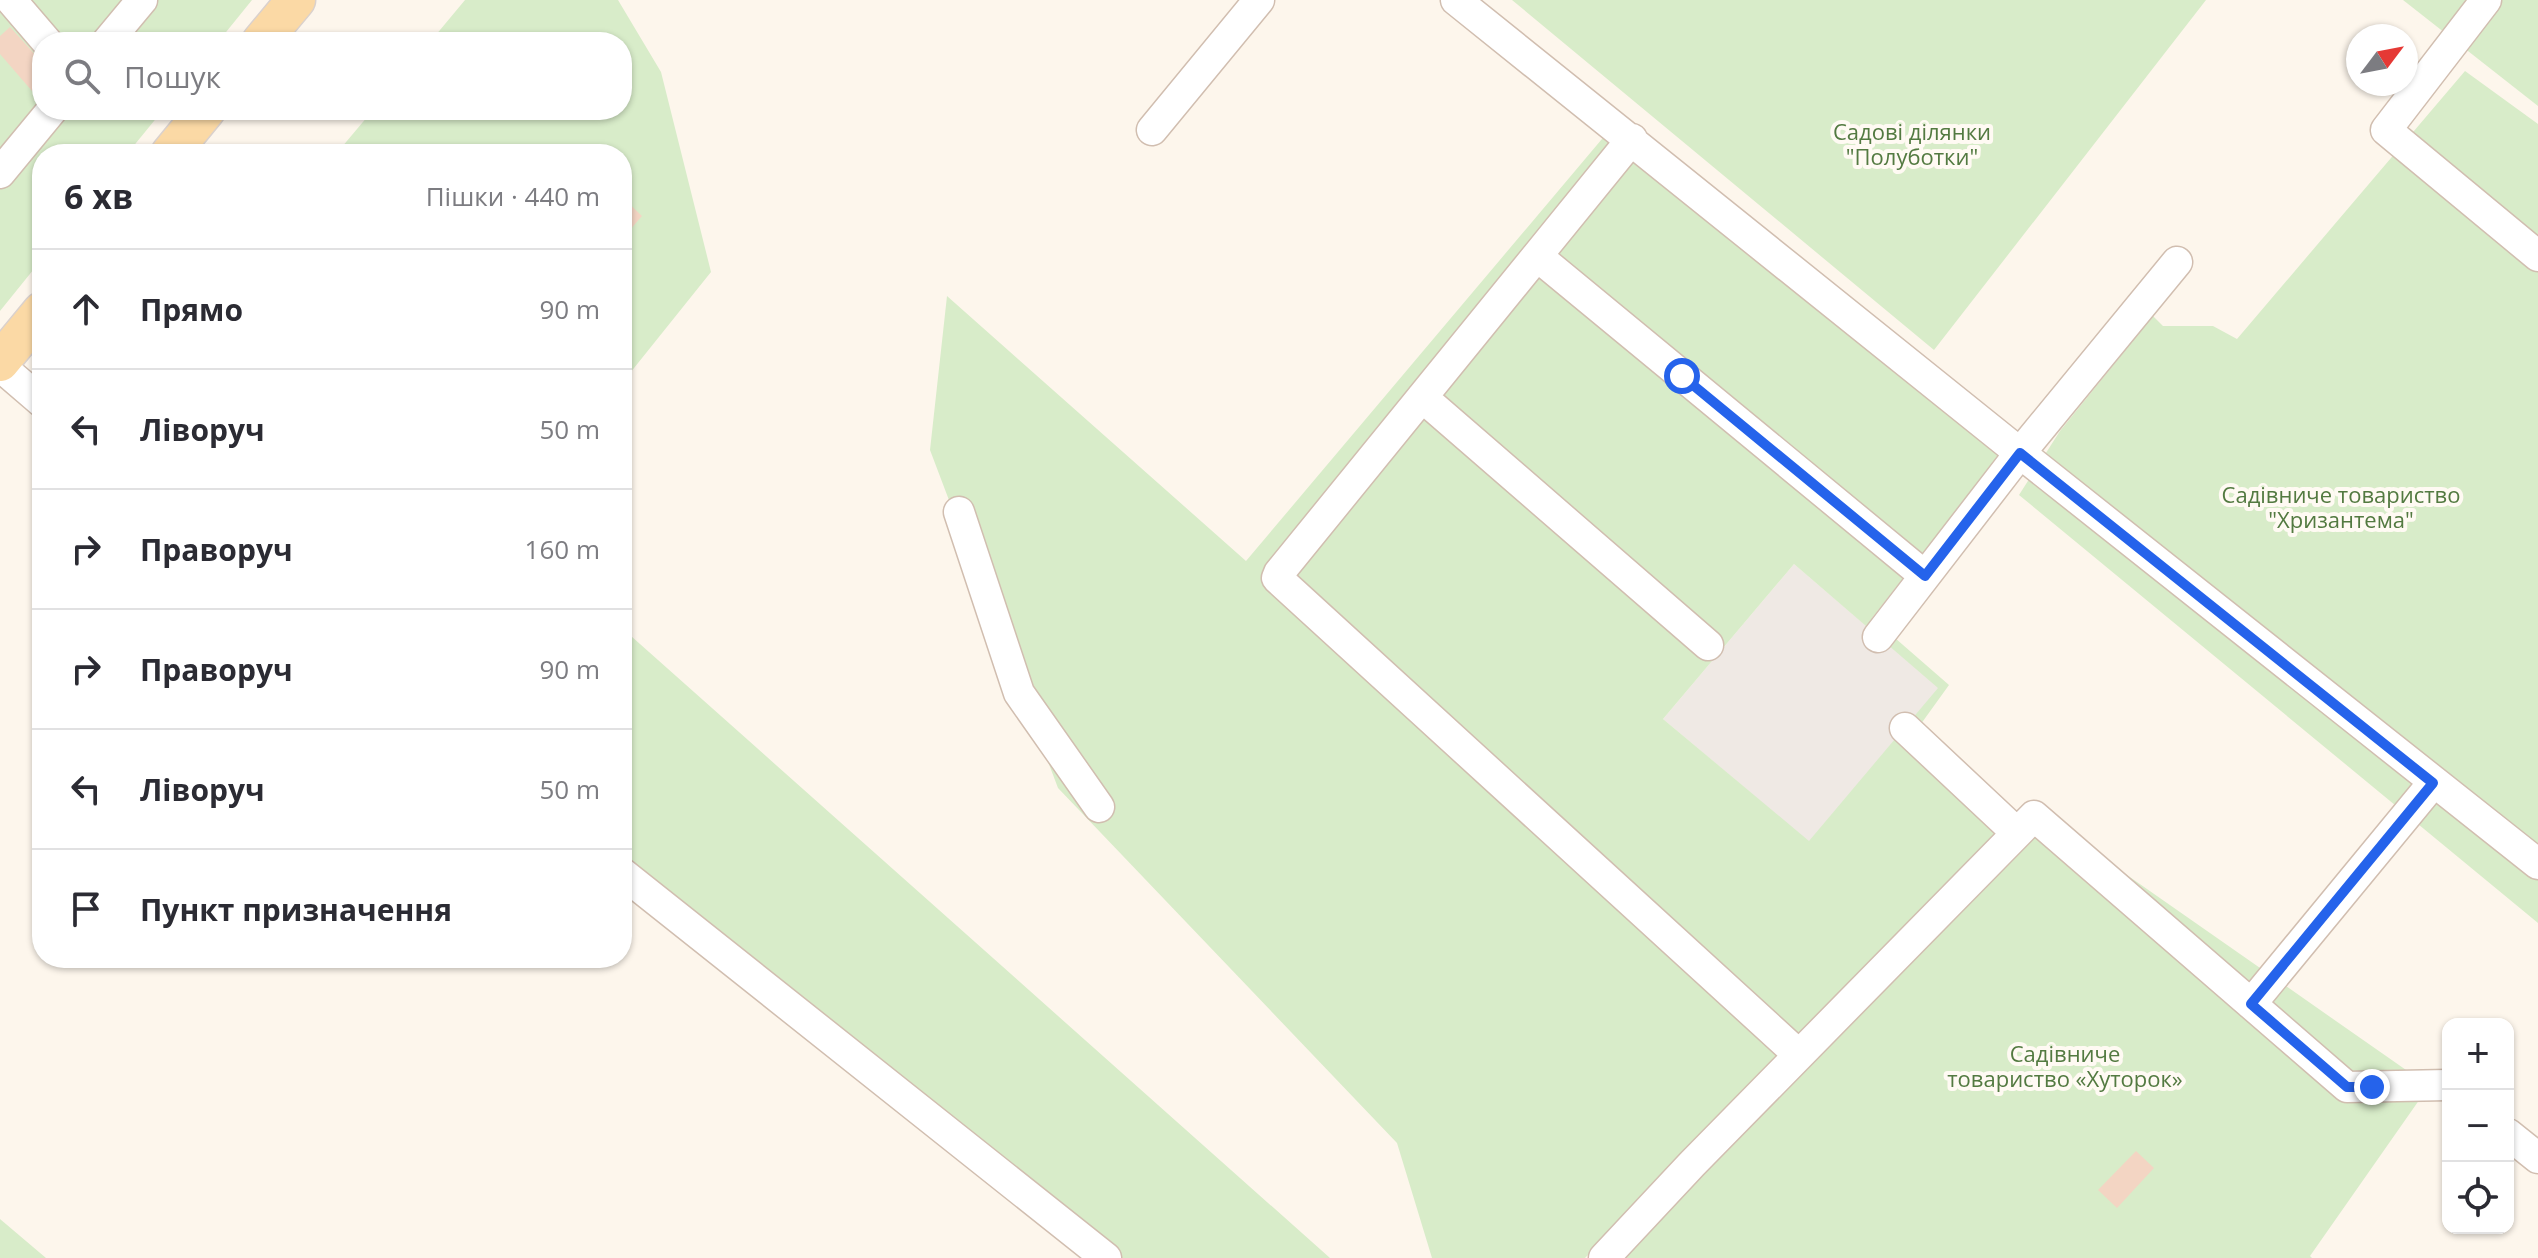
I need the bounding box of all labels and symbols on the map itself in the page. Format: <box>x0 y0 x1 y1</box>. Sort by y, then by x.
north arrow <box>2346 24 2418 96</box>
park label: Садові ділянки "Полуботки" <box>1833 116 1991 171</box>
route start <box>1664 358 1700 394</box>
park label: Садівниче товариство "Хризантема" <box>2222 479 2460 534</box>
park label: Садівниче товариство «Хуторок» <box>1947 1038 2183 1093</box>
route end <box>2354 1069 2390 1105</box>

